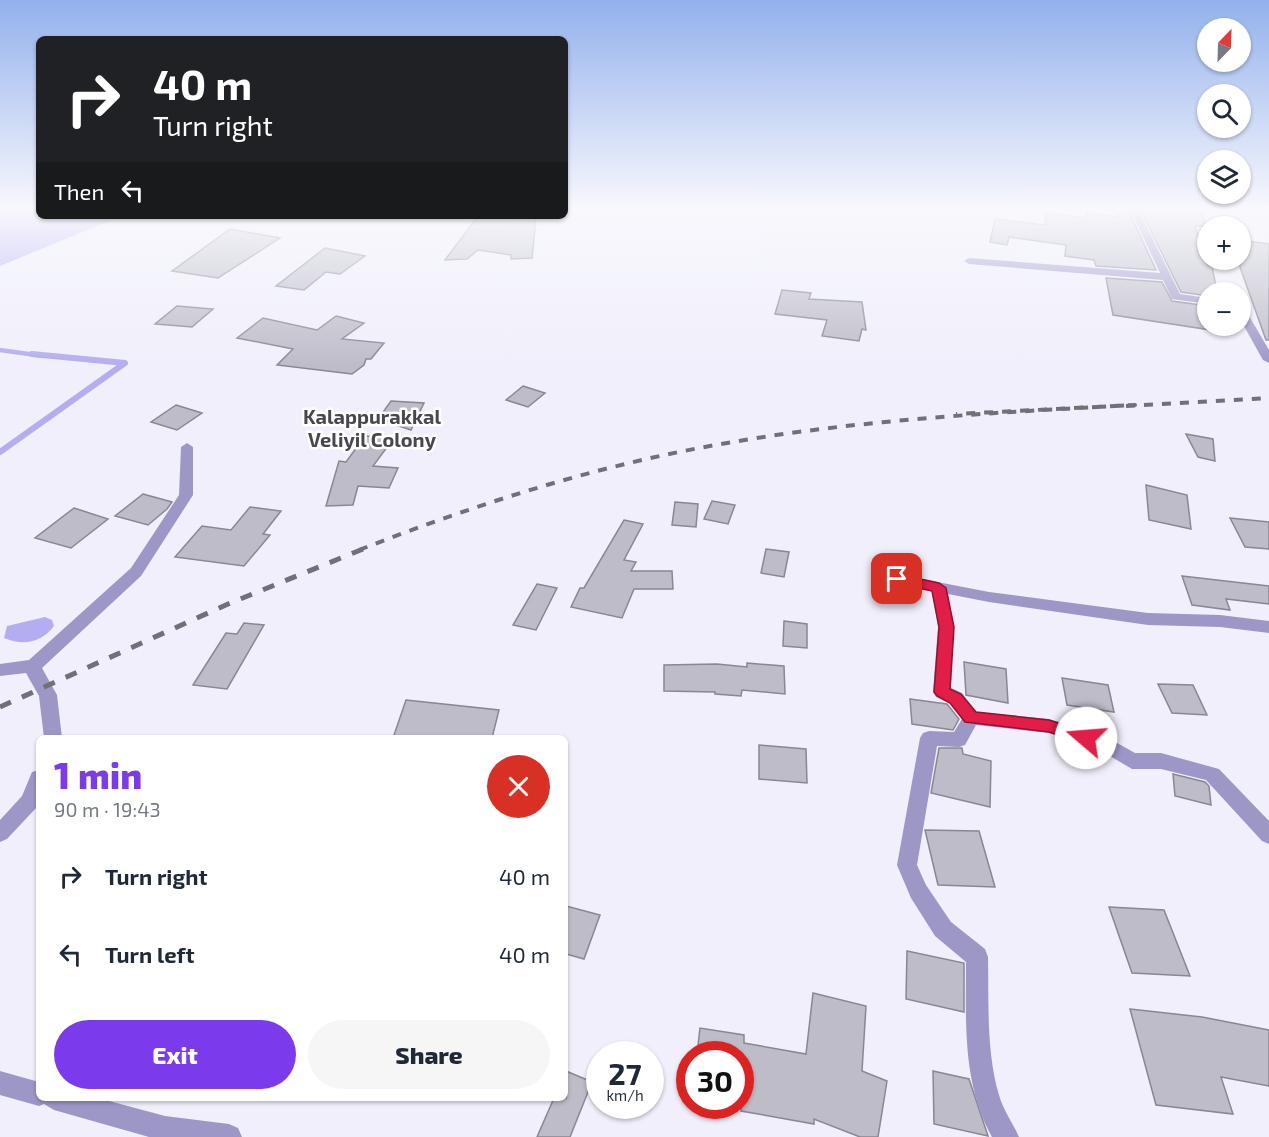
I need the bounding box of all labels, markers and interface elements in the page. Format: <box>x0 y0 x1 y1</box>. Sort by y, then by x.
north arrow <box>1197 18 1251 72</box>
map controls <box>1197 18 1251 336</box>
text: 40 m <box>153 58 252 108</box>
icon: right <box>54 60 132 138</box>
button: search <box>1197 84 1251 138</box>
text: Turn right <box>153 109 273 141</box>
button: layers <box>1197 150 1251 204</box>
icon: left <box>116 174 149 207</box>
text: Then <box>54 178 104 204</box>
button: + <box>1197 216 1251 270</box>
button: − <box>1197 282 1251 336</box>
district label: Kalappurakkal Veliyil Colony <box>303 404 441 452</box>
pin <box>871 553 922 604</box>
icon: arrive <box>880 562 913 595</box>
position arrow <box>1054 706 1118 770</box>
text: 1 min <box>54 753 142 796</box>
button: close <box>487 755 550 818</box>
text: 90 m · 19:43 <box>54 797 161 821</box>
icon: right <box>54 860 87 893</box>
text: Turn right <box>105 863 207 889</box>
text: 40 m <box>499 863 550 889</box>
icon: left <box>54 938 87 971</box>
text: Turn left <box>105 941 194 967</box>
text: 40 m <box>499 941 550 967</box>
button: Exit <box>54 1020 296 1089</box>
button: Share <box>308 1020 550 1089</box>
speed limit sign: 30 <box>676 1041 754 1119</box>
text: 27 <box>608 1055 642 1091</box>
text: km/h <box>606 1086 644 1104</box>

